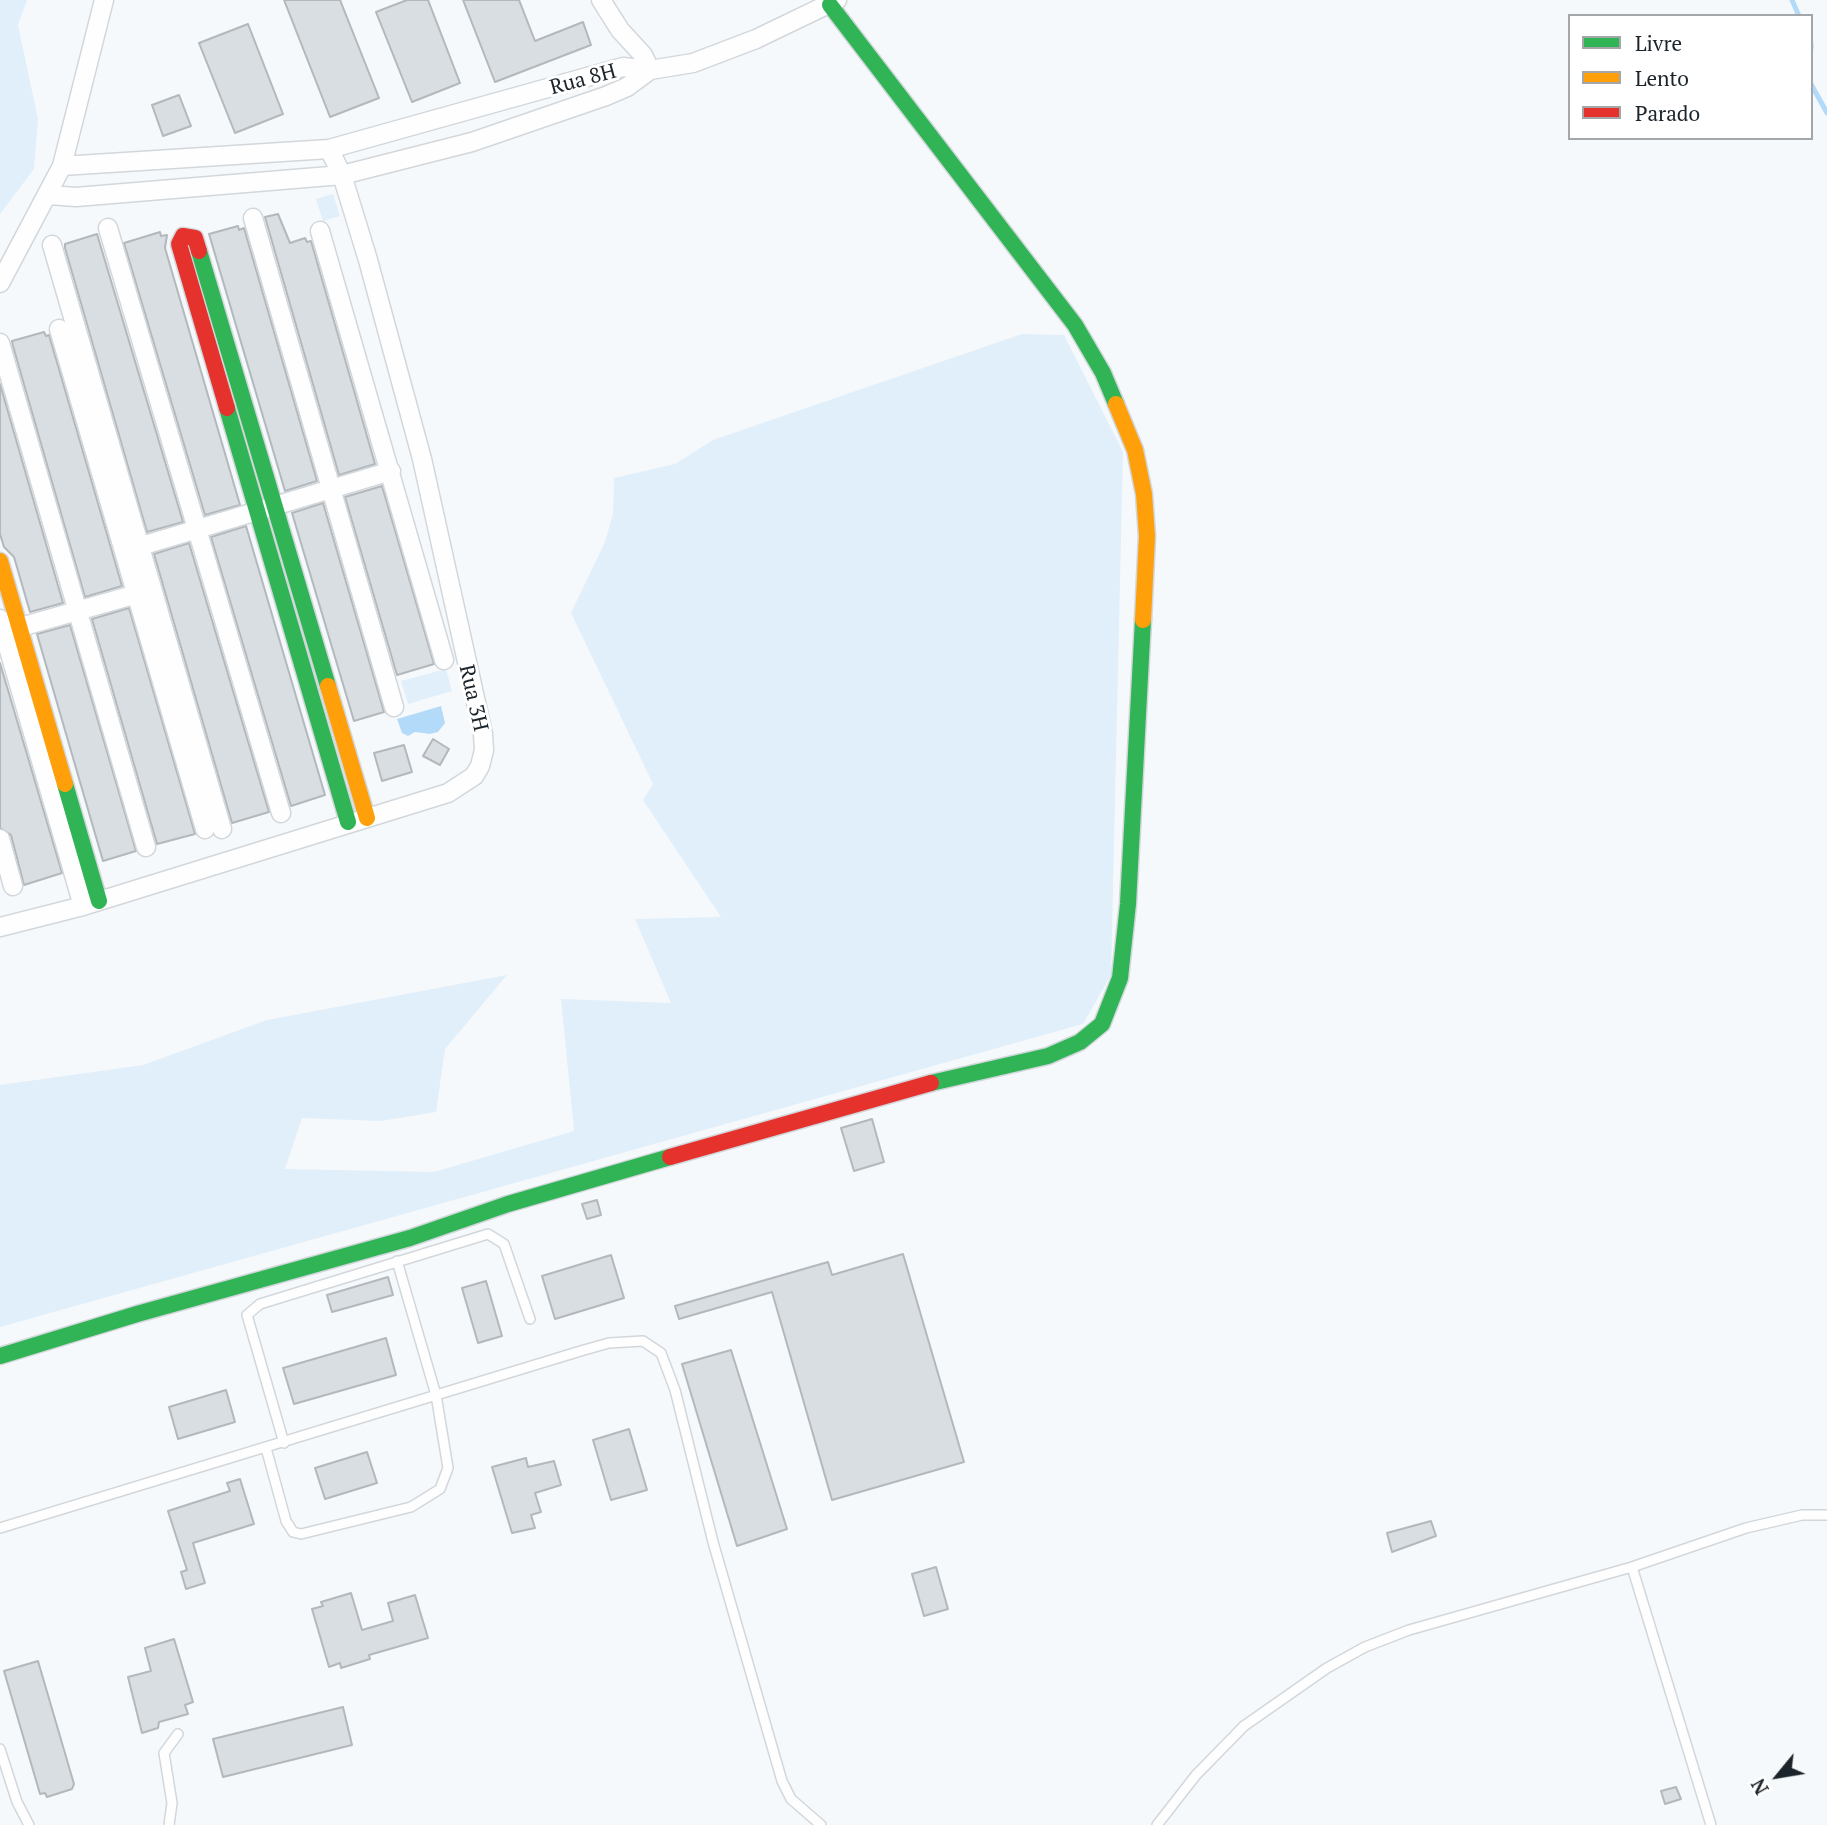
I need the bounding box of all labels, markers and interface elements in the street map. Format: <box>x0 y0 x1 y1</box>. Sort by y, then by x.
legend <box>1568 14 1813 140</box>
text: Livre <box>1635 29 1682 57</box>
street label: Rua 8H <box>547 59 619 101</box>
text: Lento <box>1635 64 1689 92</box>
text: Parado <box>1635 99 1700 127</box>
street label: Rua 3H <box>453 662 493 734</box>
north arrow <box>1743 1741 1813 1811</box>
text: N <box>1745 1774 1774 1799</box>

